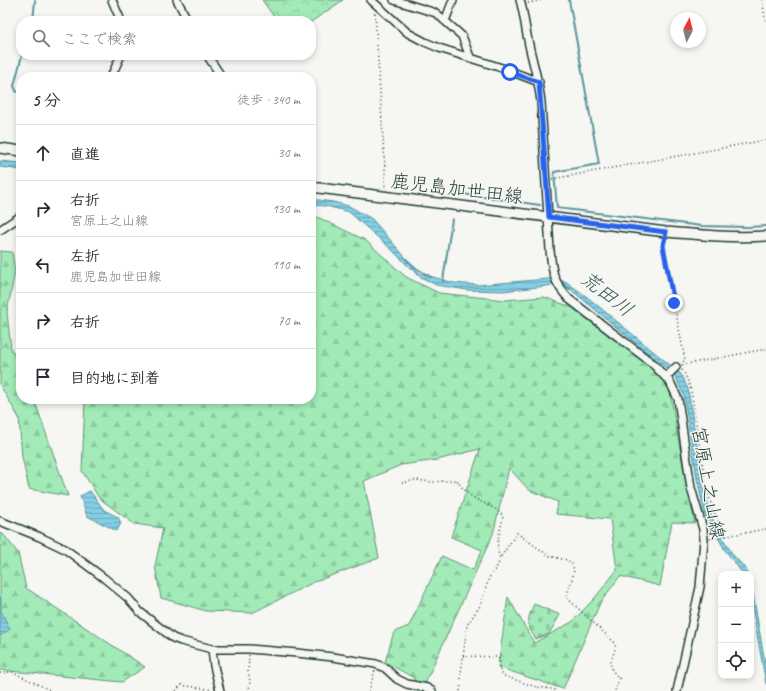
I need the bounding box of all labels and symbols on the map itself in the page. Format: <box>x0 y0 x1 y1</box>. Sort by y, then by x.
north arrow <box>670 12 706 48</box>
route start <box>501 63 519 81</box>
street label: 鹿児島加世田線 <box>390 169 524 209</box>
water label: 荒田川 <box>576 266 638 322</box>
route end <box>665 294 683 312</box>
street label: 宮原上之山線 <box>686 425 730 541</box>

